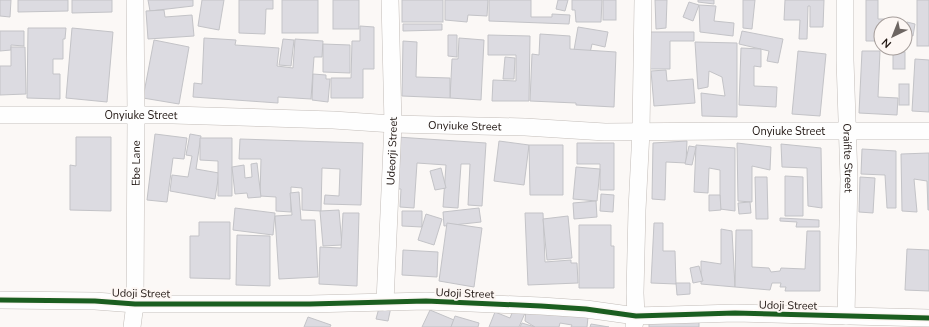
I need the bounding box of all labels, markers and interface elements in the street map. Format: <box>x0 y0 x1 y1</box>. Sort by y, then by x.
north arrow <box>873 16 913 56</box>
text: N <box>878 35 895 51</box>
street label: Onyiuke Street <box>104 108 178 123</box>
street label: Udeorji Street <box>383 117 401 186</box>
street label: Onyiuke Street <box>428 118 502 134</box>
street label: Oraifite Street <box>839 123 856 193</box>
street label: Onyiuke Street <box>752 124 825 139</box>
street label: Ebe Lane <box>129 140 144 186</box>
street label: Udoji Street <box>112 285 171 302</box>
street label: Udoji Street <box>435 285 495 302</box>
street label: Udoji Street <box>759 297 818 314</box>

